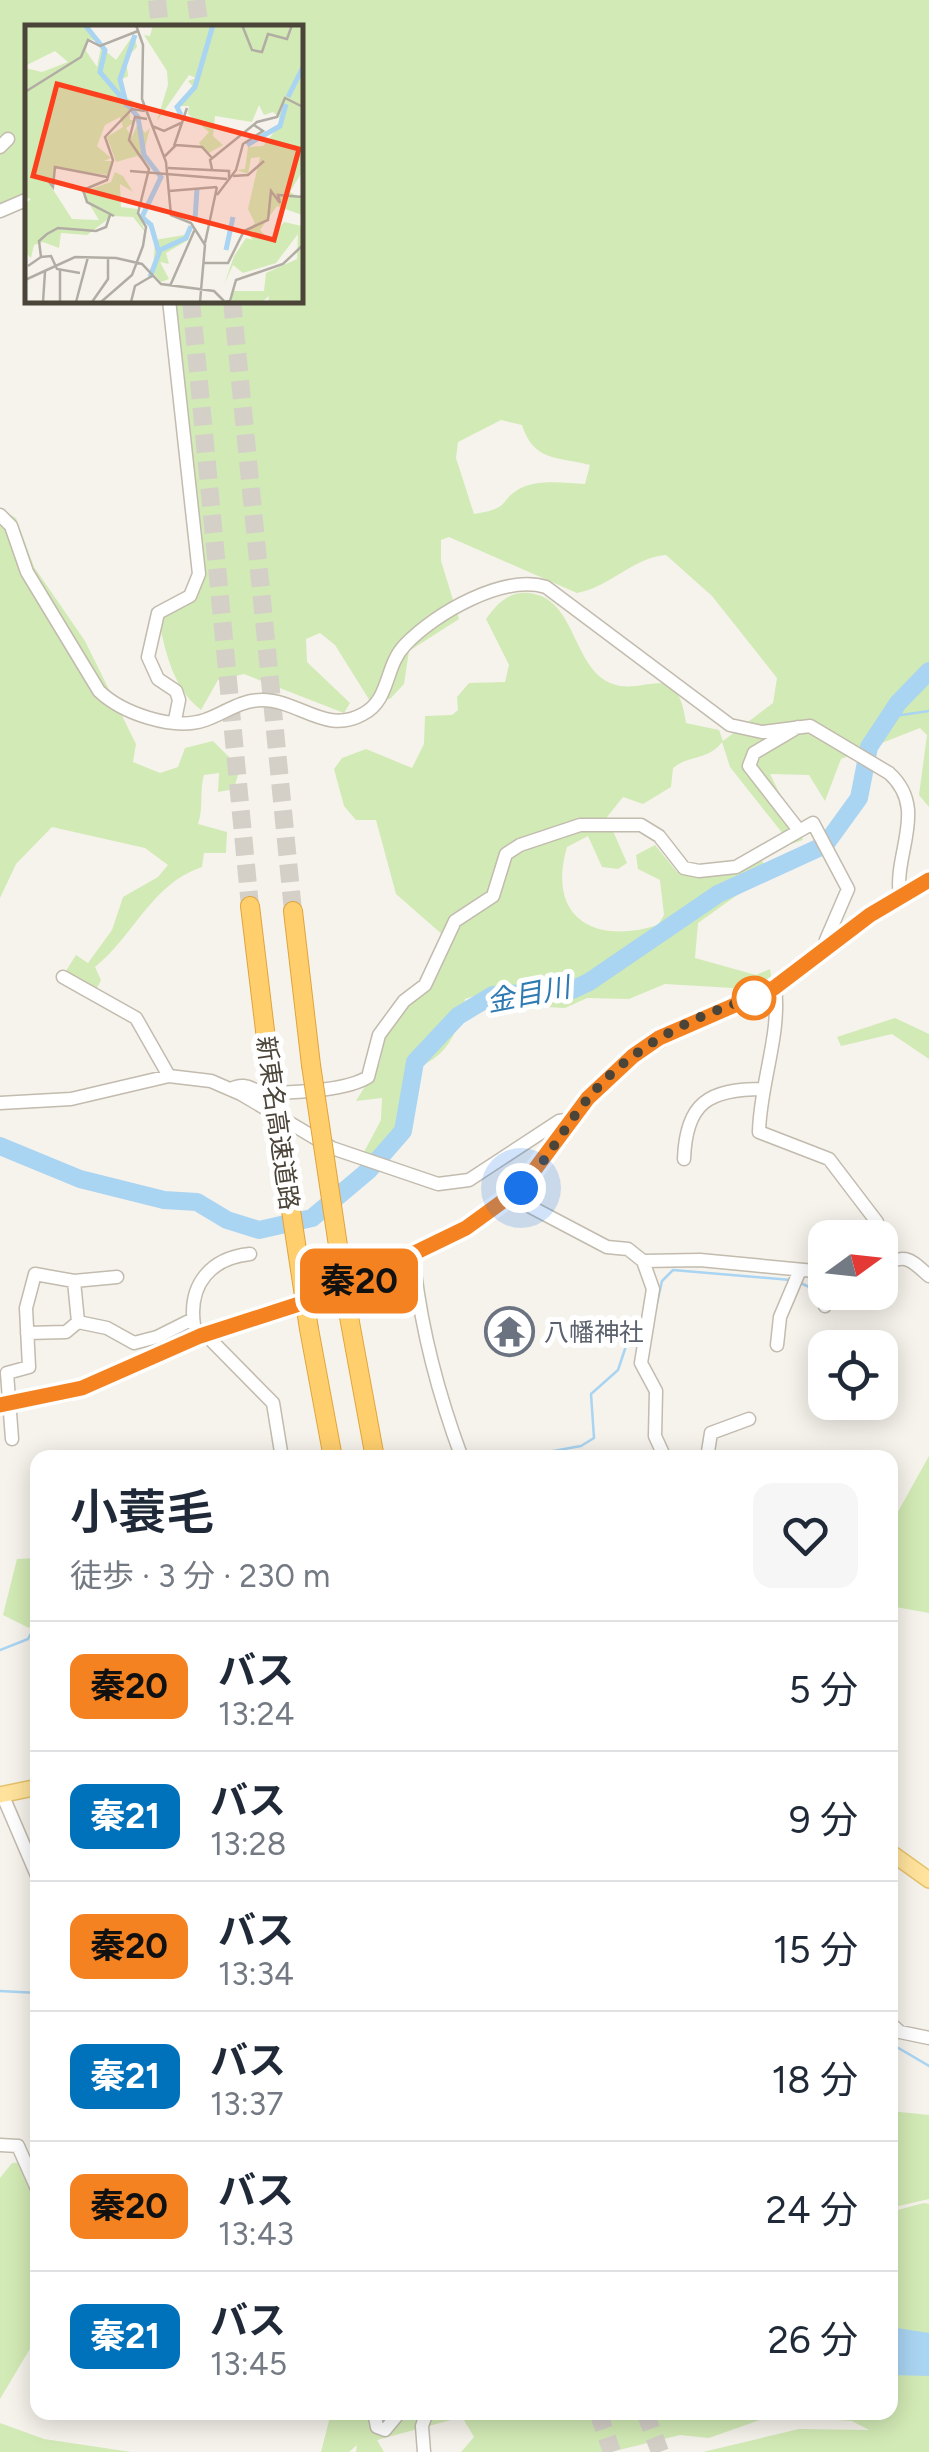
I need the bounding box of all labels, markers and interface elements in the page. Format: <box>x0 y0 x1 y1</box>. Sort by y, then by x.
inset map <box>25 25 302 302</box>
water label: 金目川 <box>484 969 575 1019</box>
unlabelled marker <box>733 977 775 1019</box>
street label: 新東名高速道路 <box>251 1034 305 1212</box>
your location <box>496 1163 546 1213</box>
north arrow <box>808 1220 898 1310</box>
map controls <box>808 1220 898 1420</box>
line badge: 秦20 <box>302 1248 416 1314</box>
text: 秦20 <box>320 1260 398 1302</box>
temple icon: 八幡神社 <box>483 1306 535 1358</box>
place label: 八幡神社 <box>544 1317 644 1347</box>
button: locate <box>808 1330 898 1420</box>
text: 小蓑毛 <box>70 1483 214 1541</box>
button: heart <box>753 1483 858 1588</box>
text: 徒歩 · 3 分 · 230 m <box>70 1557 330 1595</box>
text: バス <box>218 1648 294 1694</box>
text: 秦20 <box>90 1665 168 1707</box>
text: 5 分 <box>789 1667 858 1713</box>
text: 13:24 <box>218 1695 294 1733</box>
text: バス <box>210 1778 286 1824</box>
text: 秦21 <box>90 1795 160 1837</box>
text: 9 分 <box>789 1797 858 1843</box>
text: 13:28 <box>210 1825 286 1863</box>
text: バス <box>218 1908 294 1954</box>
text: 秦20 <box>90 1925 168 1967</box>
text: 15 分 <box>773 1927 858 1973</box>
text: 13:34 <box>218 1955 294 1993</box>
text: バス <box>210 2038 286 2084</box>
text: 秦21 <box>90 2055 160 2097</box>
text: 18 分 <box>772 2057 858 2103</box>
text: 13:37 <box>210 2085 283 2123</box>
text: バス <box>218 2168 294 2214</box>
text: 秦20 <box>90 2185 168 2227</box>
text: 24 分 <box>766 2187 858 2233</box>
text: 13:43 <box>218 2215 294 2253</box>
text: バス <box>210 2298 286 2344</box>
text: 秦21 <box>90 2315 160 2357</box>
text: 26 分 <box>768 2317 858 2363</box>
text: 13:45 <box>210 2345 287 2383</box>

